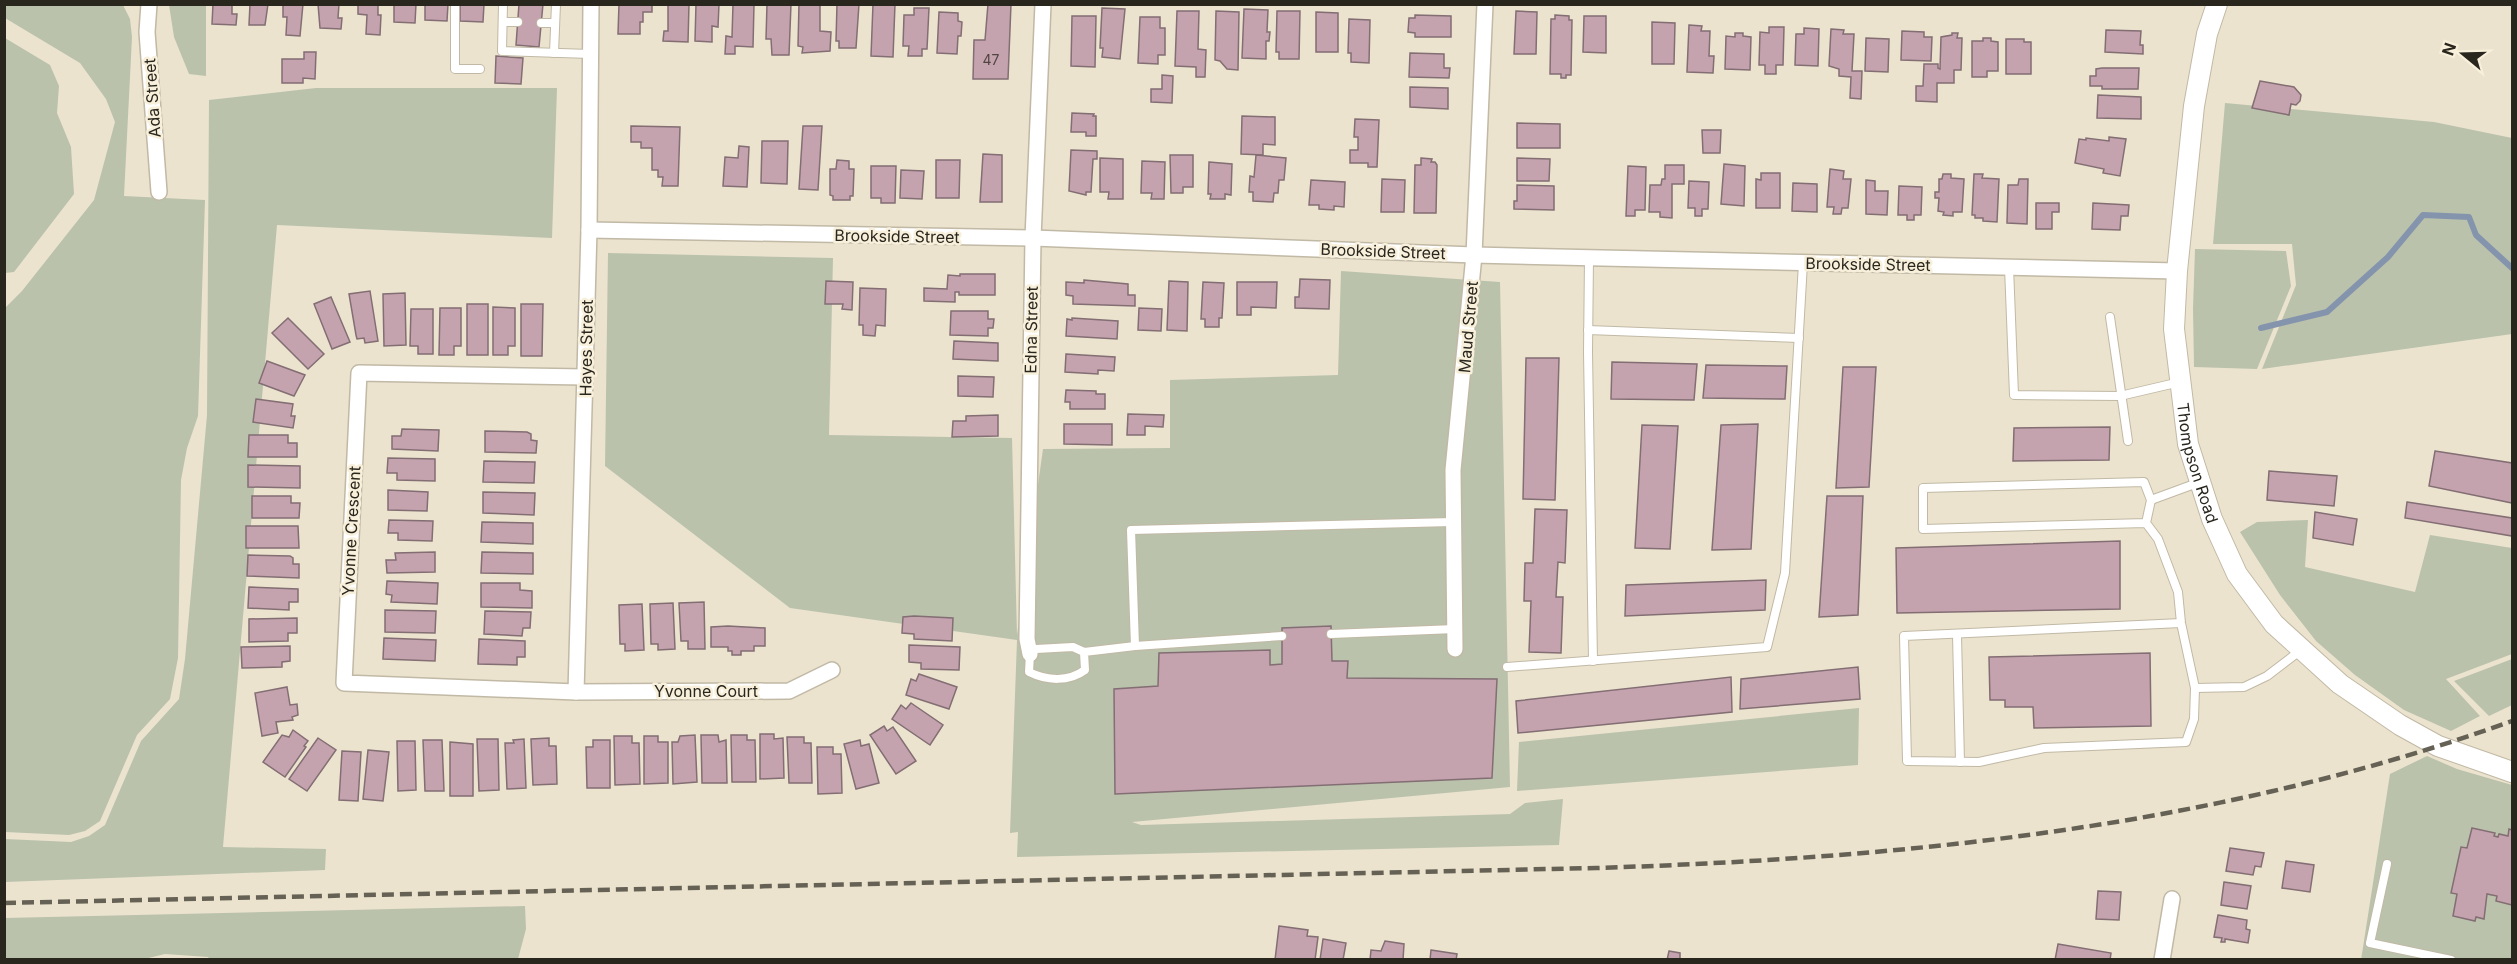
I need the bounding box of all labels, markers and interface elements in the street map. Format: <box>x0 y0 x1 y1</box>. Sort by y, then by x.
north arrow <box>2433 24 2493 84</box>
text: N <box>2437 40 2460 58</box>
house number: 47 <box>983 51 1000 68</box>
street label: Ada Street <box>139 58 165 138</box>
street label: Brookside Street <box>834 225 960 247</box>
street label: Brookside Street <box>1320 239 1446 263</box>
street label: Brookside Street <box>1805 253 1931 275</box>
street label: Maud Street <box>1454 280 1482 374</box>
street label: Edna Street <box>1020 286 1042 374</box>
street label: Hayes Street <box>575 299 597 397</box>
street label: Thompson Road <box>2173 402 2223 525</box>
street label: Yvonne Crescent <box>338 465 364 597</box>
street label: Yvonne Court <box>654 681 758 701</box>

